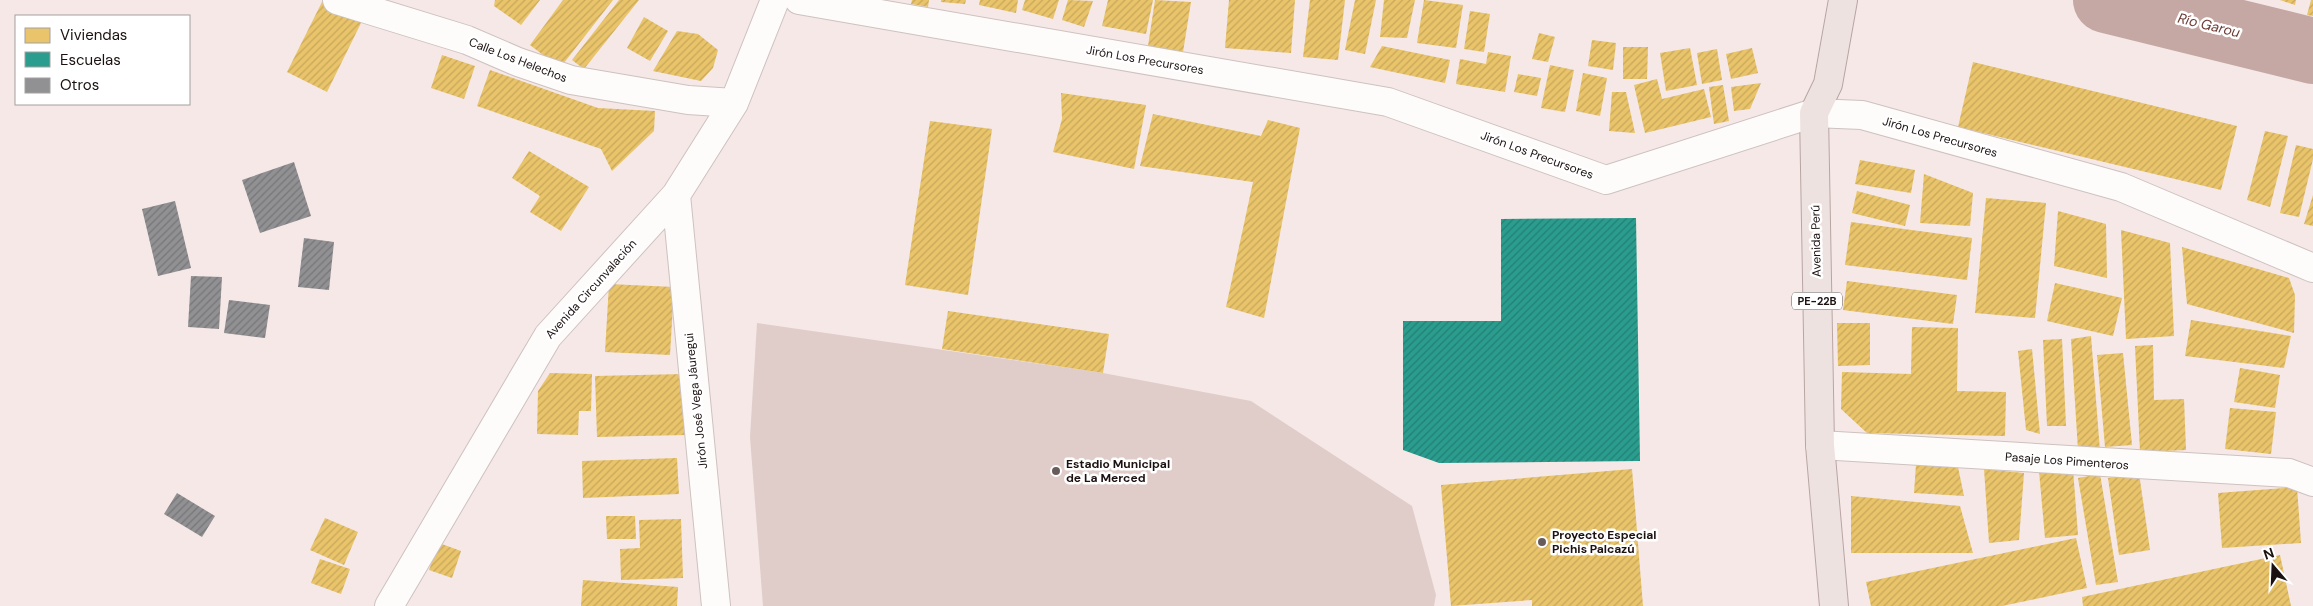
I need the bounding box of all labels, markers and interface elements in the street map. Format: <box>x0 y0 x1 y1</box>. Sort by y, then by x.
water label: Río Garou <box>2176 9 2242 41</box>
legend <box>15 15 190 105</box>
text: Viviendas <box>60 25 127 45</box>
street label: Calle Los Helechos <box>466 34 570 86</box>
street label: Jirón Los Precursores <box>1085 42 1205 78</box>
text: Escuelas <box>60 50 121 70</box>
text: Otros <box>60 75 99 95</box>
street label: Jirón Los Precursores <box>1881 113 1999 161</box>
street label: Jirón Los Precursores <box>1478 127 1596 183</box>
street label: Avenida Perú <box>1807 205 1825 277</box>
street label: Avenida Circunvalación <box>542 236 640 342</box>
road number: PE-22B <box>1792 292 1842 310</box>
street label: Jirón José Vega Jáuregui <box>681 332 711 470</box>
street label: Pasaje Los Pimenteros <box>2005 449 2129 473</box>
place label: Estadio Municipal de La Merced <box>1066 456 1170 486</box>
marker: Estadio Municipal de La Merced <box>1050 465 1062 477</box>
place label: Proyecto Especial Pichis Palcazú <box>1552 527 1657 557</box>
marker: Proyecto Especial Pichis Palcazú <box>1536 536 1548 548</box>
north arrow <box>2248 541 2298 591</box>
text: N <box>2261 544 2277 564</box>

